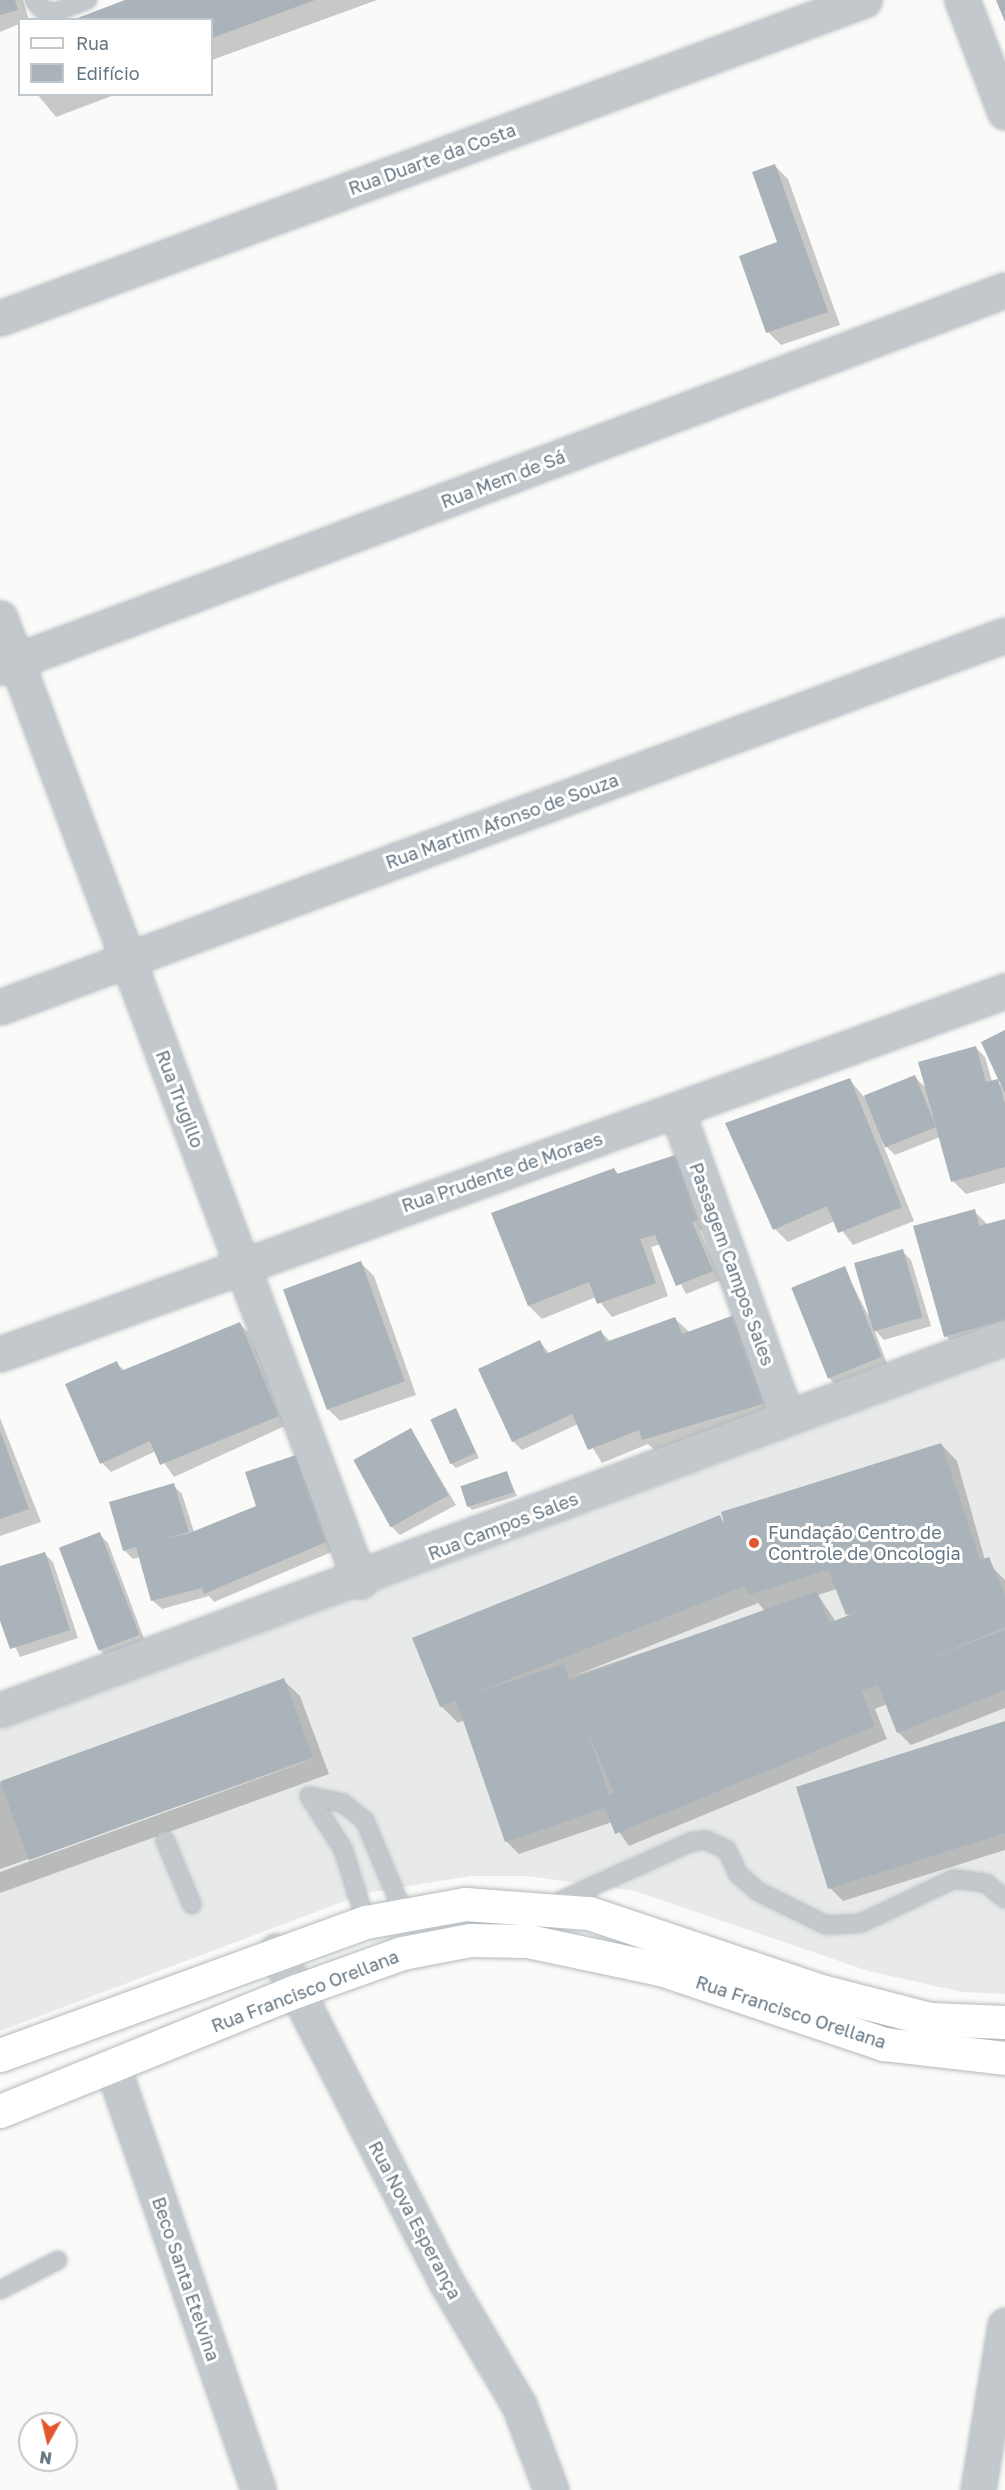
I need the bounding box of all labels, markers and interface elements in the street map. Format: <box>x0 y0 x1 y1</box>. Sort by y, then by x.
legend <box>18 18 213 96</box>
text: Rua <box>76 32 109 54</box>
text: Edifício <box>76 62 140 84</box>
street label: Rua Duarte da Costa <box>345 119 519 199</box>
street label: Rua Mem de Sá <box>438 445 568 513</box>
street label: Rua Martim Afonso de Souza <box>383 769 621 873</box>
street label: Rua Trugillo <box>151 1047 209 1151</box>
street label: Rua Prudente de Moraes <box>399 1127 605 1217</box>
street label: Passagem Campos Sales <box>685 1160 779 1368</box>
street label: Rua Campos Sales <box>425 1487 581 1565</box>
place label: Fundação Centro de Controle de Oncologia <box>768 1522 961 1564</box>
marker: Fundação Centro de Controle de Oncologia <box>745 1534 763 1552</box>
street label: Rua Francisco Orellana <box>208 1945 402 2037</box>
street label: Rua Francisco Orellana <box>693 1971 889 2053</box>
street label: Rua Nova Esperança <box>364 2137 466 2303</box>
street label: Beco Santa Etelvina <box>148 2194 224 2364</box>
north arrow <box>18 2412 78 2472</box>
text: N <box>38 2447 53 2469</box>

